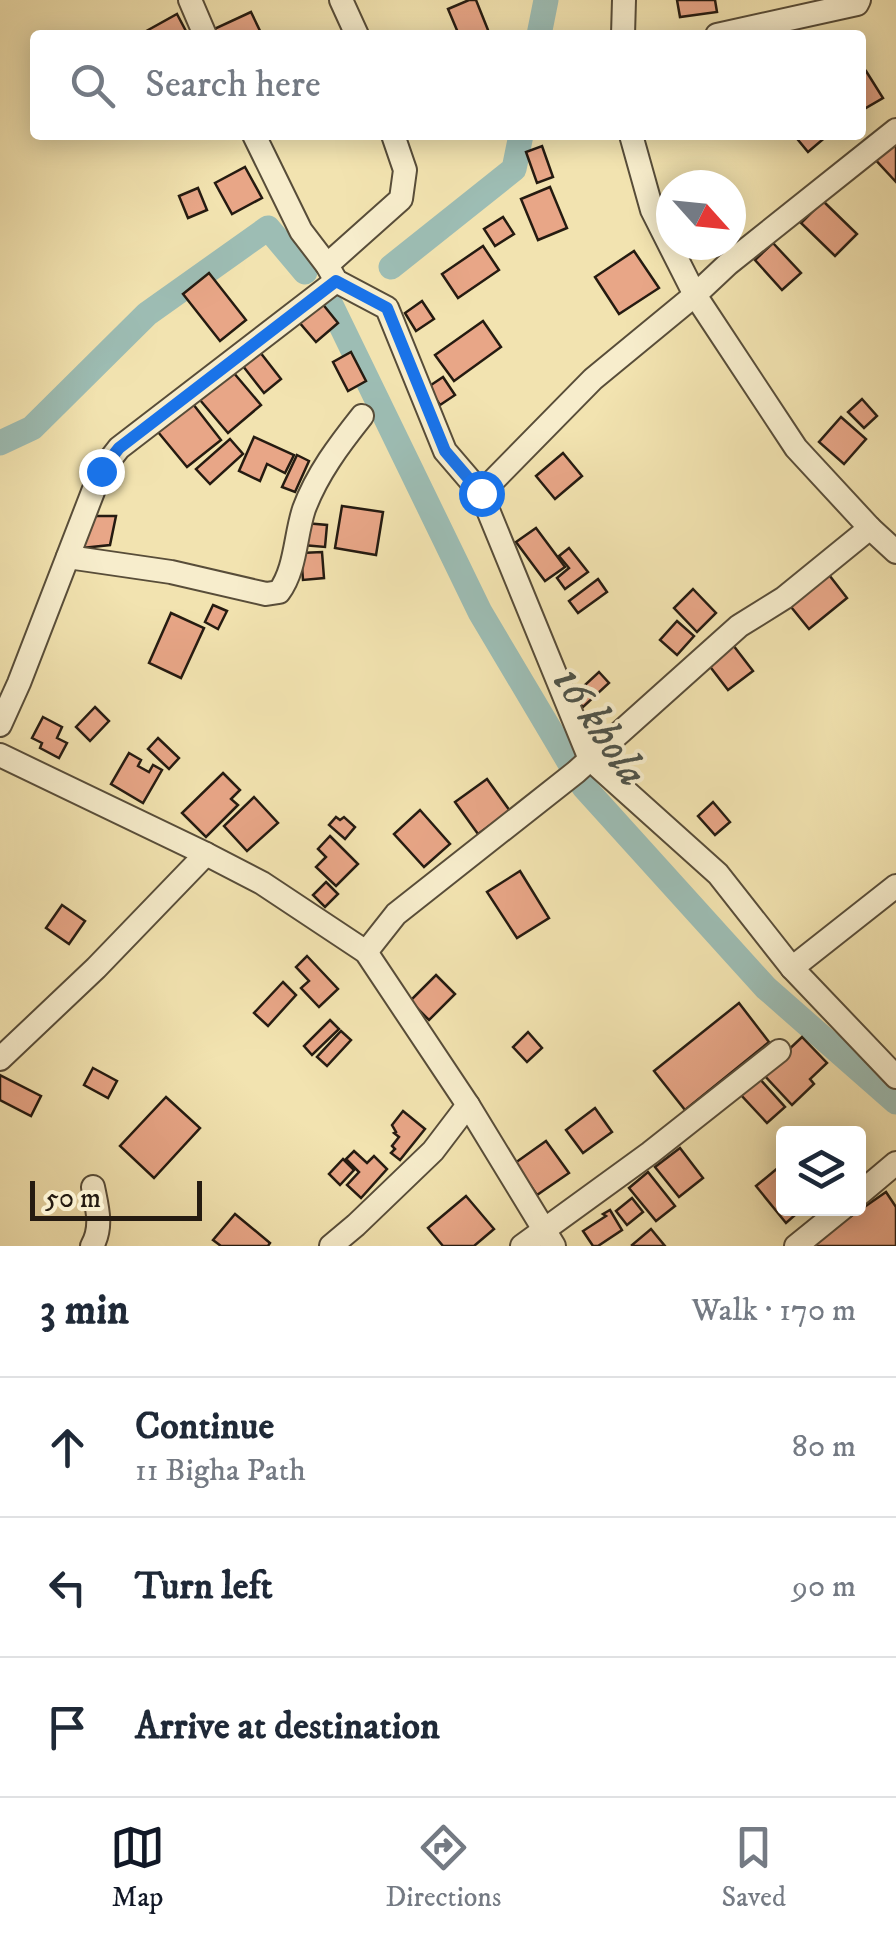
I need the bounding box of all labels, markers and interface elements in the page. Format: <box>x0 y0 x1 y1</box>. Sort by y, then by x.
search box <box>30 30 866 140</box>
icon: search <box>65 58 120 113</box>
text: Search here <box>145 61 321 109</box>
north arrow <box>656 170 746 260</box>
route end <box>79 449 125 495</box>
route start <box>459 471 505 517</box>
water label: 16 khola <box>539 656 660 798</box>
map controls <box>776 1126 866 1216</box>
button: layers <box>776 1126 866 1216</box>
scale bar <box>30 1176 202 1220</box>
text: 50 m <box>45 1181 101 1216</box>
text: 3 min <box>40 1285 129 1337</box>
text: Walk · 170 m <box>691 1291 856 1331</box>
text: Continue <box>135 1403 274 1451</box>
icon: ahead <box>40 1420 95 1475</box>
text: 80 m <box>792 1427 856 1467</box>
text: 11 Bigha Path <box>135 1451 306 1491</box>
icon: left <box>40 1560 95 1615</box>
text: Turn left <box>135 1563 273 1611</box>
text: 90 m <box>792 1567 856 1607</box>
icon: arrive <box>40 1700 95 1755</box>
text: Arrive at destination <box>135 1703 440 1751</box>
tab: Map <box>110 1820 165 1915</box>
tab: Directions <box>385 1820 501 1915</box>
tab: Saved <box>722 1820 786 1915</box>

